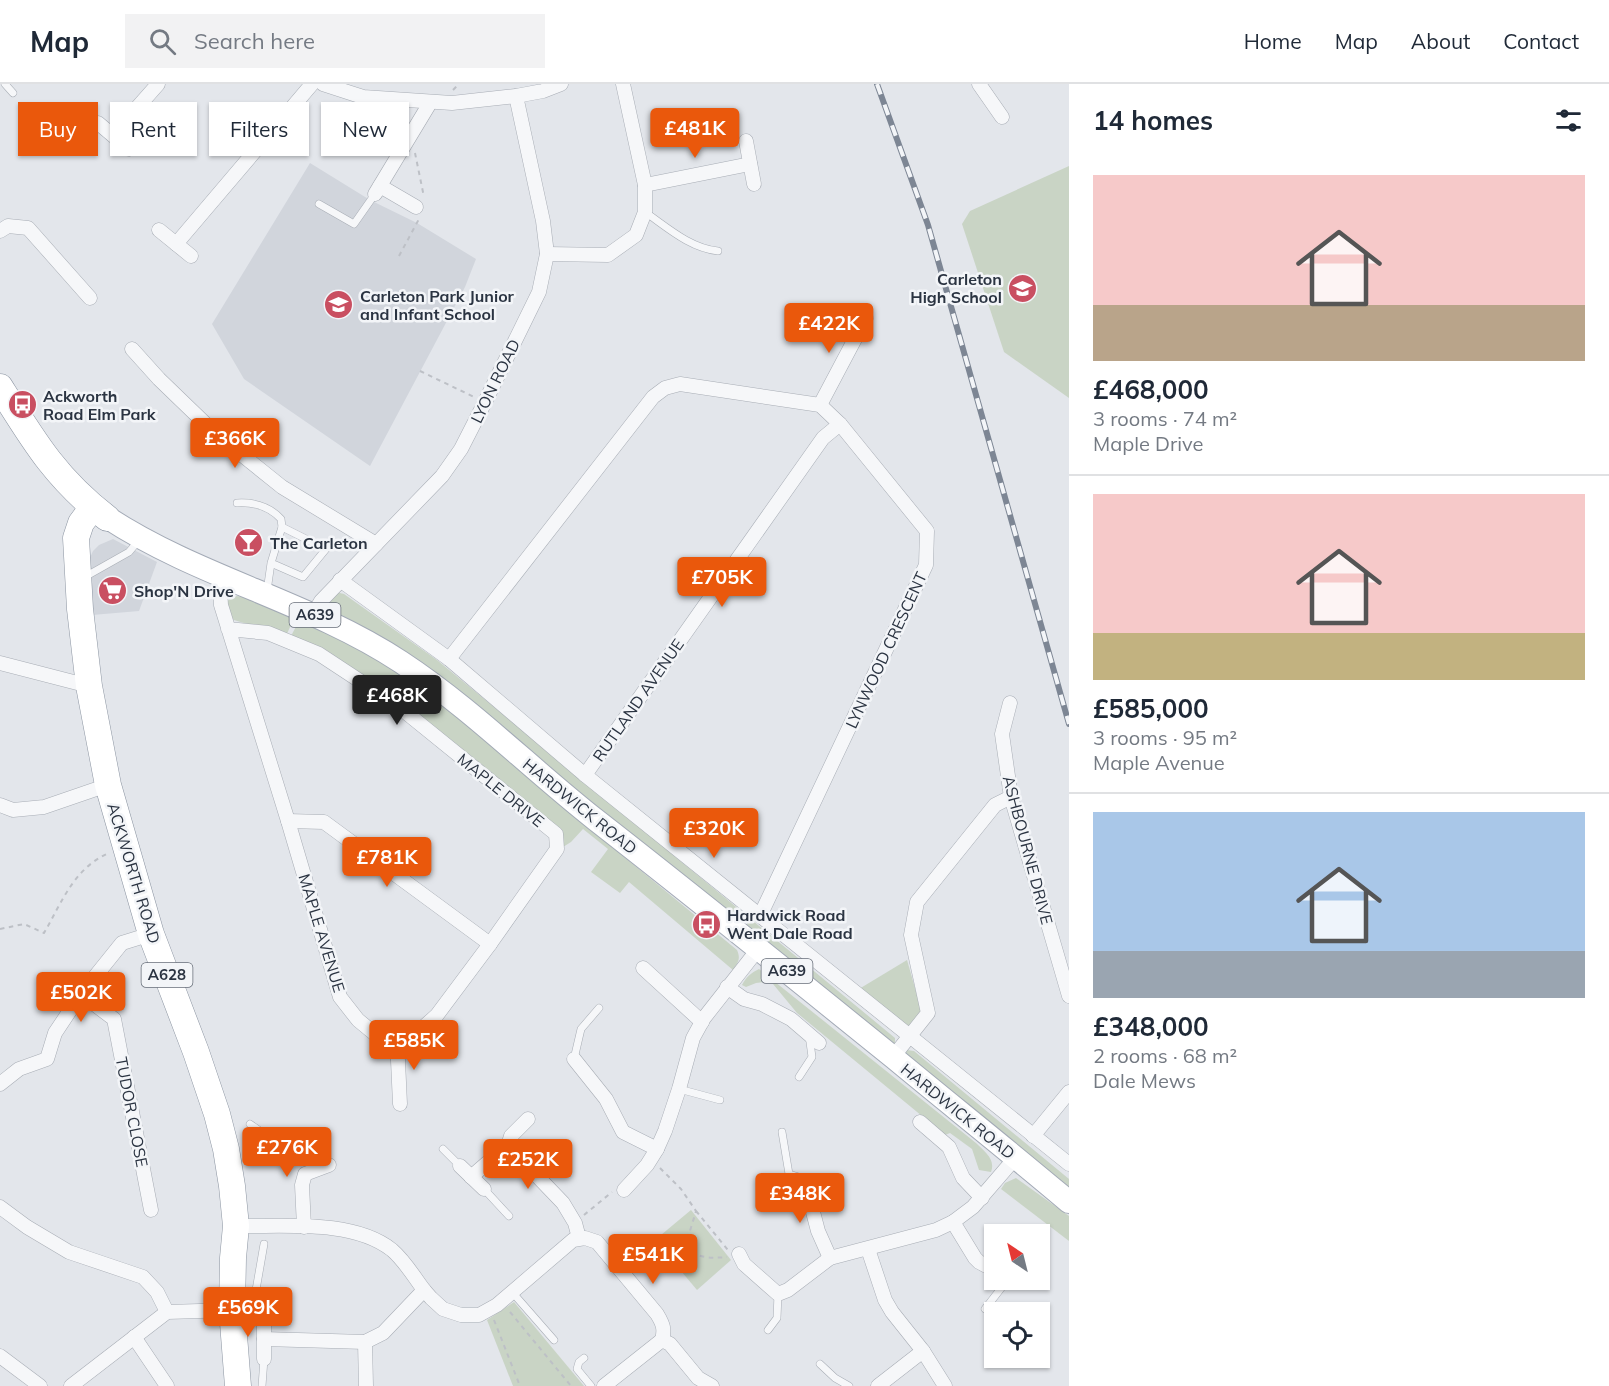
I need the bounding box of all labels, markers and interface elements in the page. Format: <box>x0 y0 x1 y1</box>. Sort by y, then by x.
search box <box>125 14 545 68</box>
text: Map <box>30 24 89 59</box>
icon: search <box>146 25 179 58</box>
text: Search here <box>194 27 315 55</box>
text: Home <box>1244 28 1302 54</box>
text: Map <box>1335 28 1378 54</box>
text: About <box>1411 28 1470 54</box>
text: Contact <box>1503 28 1579 54</box>
chip: Buy <box>18 102 98 156</box>
chip: Rent <box>110 102 197 156</box>
chip: Filters <box>209 102 309 156</box>
chip: New <box>321 102 409 156</box>
text: 14 homes <box>1093 104 1213 137</box>
icon: filters <box>1552 104 1585 137</box>
pin: £481K <box>653 108 737 159</box>
text: £481K <box>664 115 726 140</box>
icon: home <box>1285 214 1393 322</box>
place label: Carleton High School <box>910 269 1002 307</box>
school or university icon: Carleton High School <box>1007 272 1039 304</box>
place label: Carleton Park Junior and Infant School <box>360 286 515 324</box>
school or university icon: Carleton Park Junior and Infant School <box>323 289 355 321</box>
pin: £422K <box>787 303 871 354</box>
text: £422K <box>798 310 860 335</box>
street label: LYON ROAD <box>466 336 524 426</box>
text: £468,000 <box>1093 373 1209 406</box>
place label: Ackworth Road Elm Park <box>43 386 157 424</box>
bus stop icon: Ackworth Road Elm Park <box>6 389 38 421</box>
text: 3 rooms · 74 m² <box>1093 406 1237 431</box>
pin: £366K <box>193 418 277 469</box>
text: £366K <box>204 425 266 450</box>
text: Maple Drive <box>1093 431 1203 456</box>
bar icon: The Carleton <box>233 527 265 559</box>
place label: The Carleton <box>270 533 368 553</box>
icon: home <box>1285 533 1393 641</box>
pin: £705K <box>680 557 764 608</box>
text: £705K <box>691 564 753 589</box>
street label: LYNWOOD CRESCENT <box>841 568 931 731</box>
supermarket icon: Shop'N Drive <box>97 575 129 607</box>
place label: Shop'N Drive <box>134 581 234 601</box>
road number: A639 <box>290 603 340 627</box>
street label: RUTLAND AVENUE <box>588 635 688 765</box>
pin: £468K <box>355 675 439 726</box>
text: £468K <box>366 682 428 707</box>
text: £585,000 <box>1093 692 1209 725</box>
text: 3 rooms · 95 m² <box>1093 725 1237 750</box>
street label: MAPLE DRIVE <box>454 749 548 831</box>
text: Maple Avenue <box>1093 750 1225 775</box>
street label: HARDWICK ROAD <box>519 754 641 858</box>
street label: ASHBOURNE DRIVE <box>999 773 1057 927</box>
street label: ACKWORTH ROAD <box>103 800 165 946</box>
pin: £320K <box>672 808 756 859</box>
text: £320K <box>683 815 745 840</box>
pin: £781K <box>345 837 429 888</box>
text: £781K <box>356 844 418 869</box>
icon: home <box>1285 851 1393 959</box>
street label: MAPLE AVENUE <box>294 871 350 995</box>
place label: Hardwick Road Went Dale Road <box>727 905 853 943</box>
bus stop icon: Hardwick Road Went Dale Road <box>690 908 722 940</box>
road number: A639 <box>762 959 812 983</box>
road number: A628 <box>142 963 192 987</box>
pin: £502K <box>39 972 123 1023</box>
text: £502K <box>50 979 112 1004</box>
text: £348,000 <box>1093 1010 1209 1043</box>
pin: £585K <box>372 1020 456 1071</box>
text: £585K <box>383 1027 445 1052</box>
text: 2 rooms · 68 m² <box>1093 1043 1237 1068</box>
street label: TUDOR CLOSE <box>112 1055 152 1169</box>
street label: HARDWICK ROAD <box>897 1059 1019 1163</box>
text: Dale Mews <box>1093 1068 1196 1093</box>
pin: £276K <box>245 1127 329 1178</box>
text: £276K <box>256 1134 318 1159</box>
pin: £252K <box>486 1139 570 1190</box>
text: £252K <box>497 1146 559 1171</box>
pin: £348K <box>758 1173 842 1224</box>
text: £348K <box>769 1180 831 1205</box>
north arrow <box>984 1224 1050 1290</box>
map controls <box>984 1224 1050 1368</box>
pin: £541K <box>611 1234 695 1285</box>
text: £541K <box>622 1241 684 1266</box>
pin: £569K <box>206 1287 290 1338</box>
text: £569K <box>217 1294 279 1319</box>
button: locate <box>984 1302 1050 1368</box>

